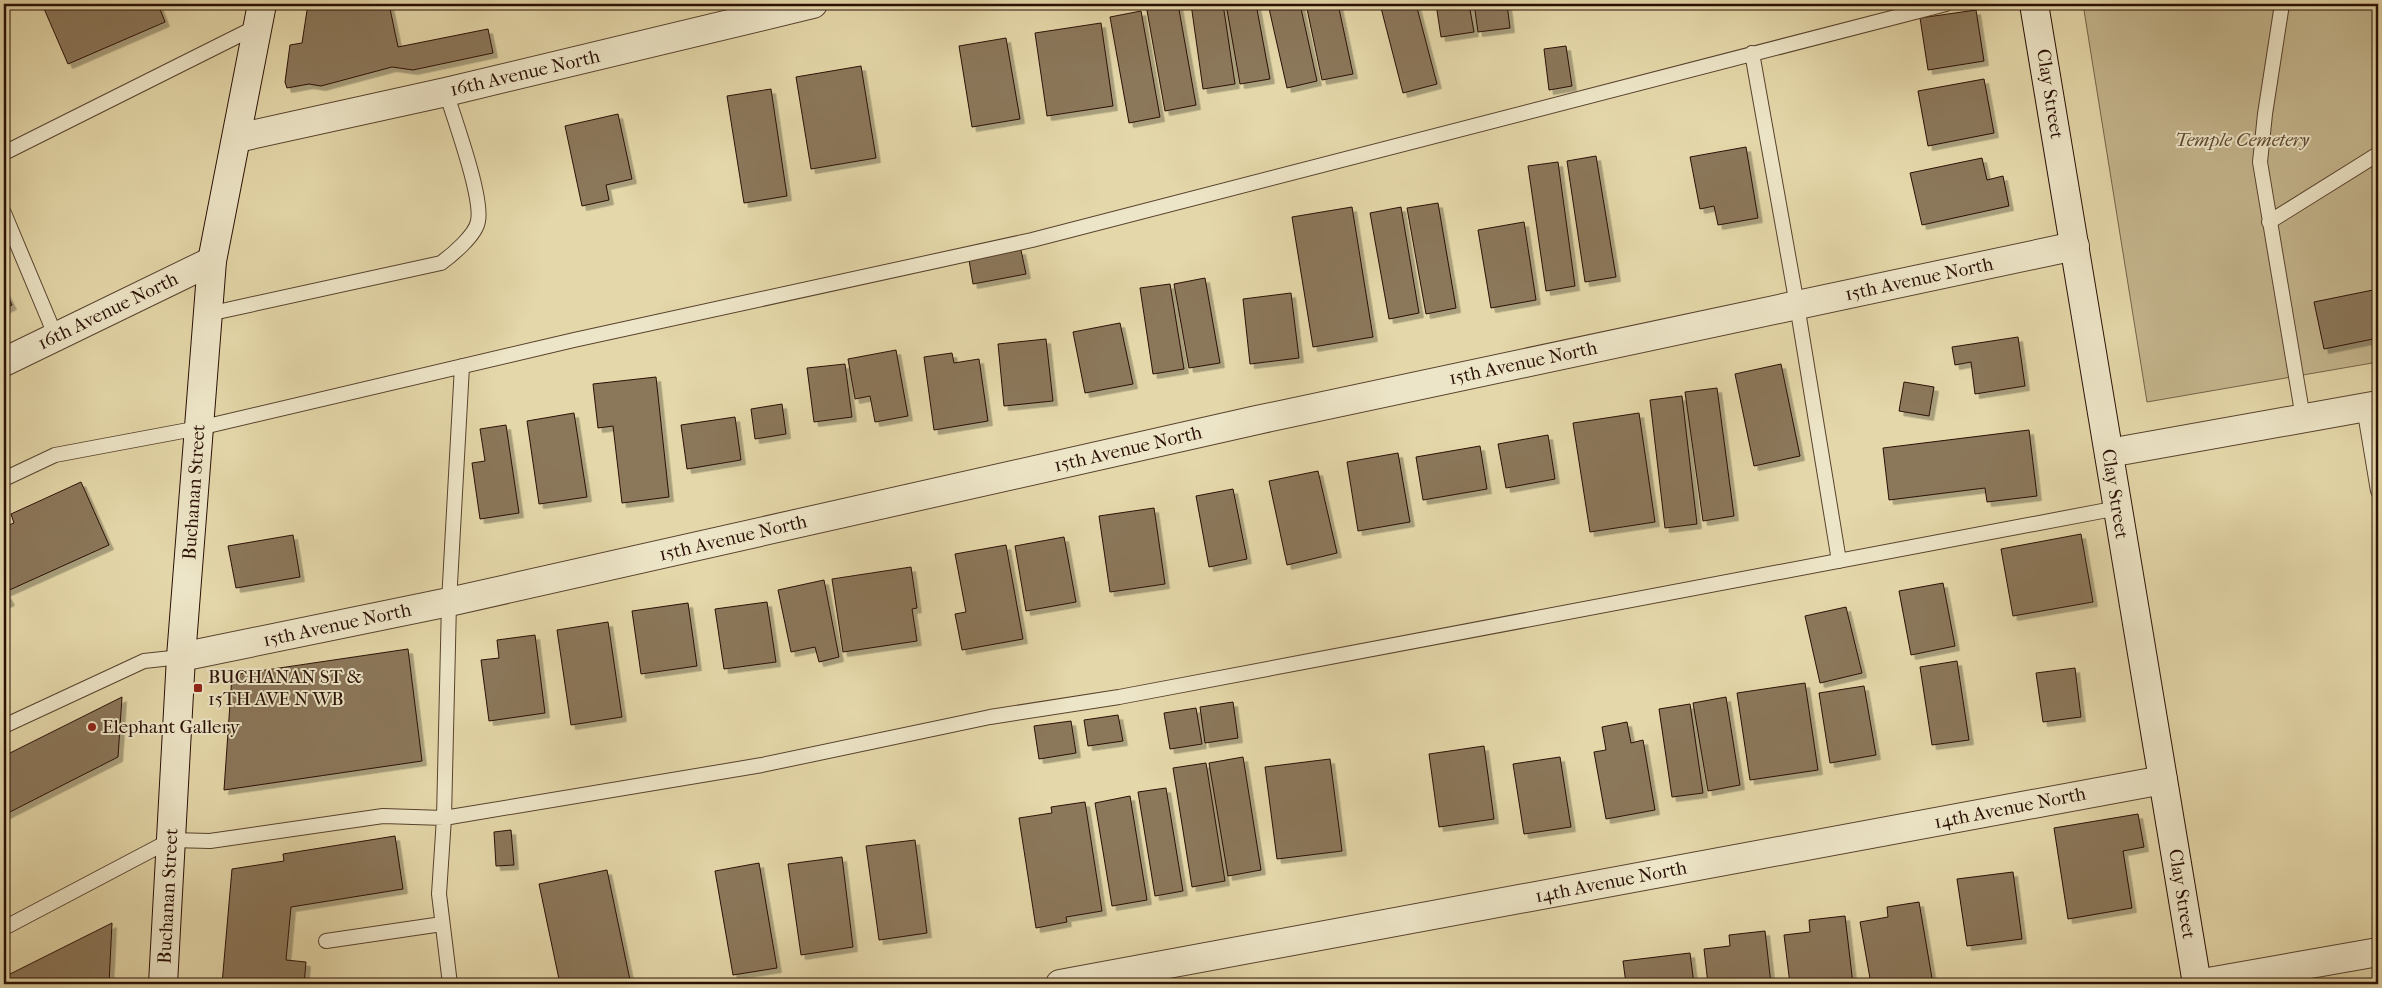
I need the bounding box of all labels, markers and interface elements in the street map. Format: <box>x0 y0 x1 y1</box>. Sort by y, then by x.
street label: 16th Avenue North <box>448 45 602 101</box>
street label: Clay Street <box>2032 47 2068 141</box>
park label: Temple Cemetery <box>2175 129 2310 151</box>
street label: 15th Avenue North <box>1843 252 1995 305</box>
street label: 16th Avenue North <box>34 267 182 354</box>
street label: 15th Avenue North <box>1447 336 1599 389</box>
street label: 15th Avenue North <box>1052 421 1204 477</box>
street label: Buchanan Street <box>178 423 210 561</box>
street label: Clay Street <box>2097 447 2133 541</box>
street label: 15th Avenue North <box>657 510 809 566</box>
street label: 15th Avenue North <box>261 598 413 651</box>
place label: BUCHANAN ST & 15TH AVE N WB <box>208 666 362 710</box>
marker: BUCHANAN ST & 15TH AVE N WB <box>192 682 204 694</box>
place label: Elephant Gallery <box>102 716 241 738</box>
marker: Elephant Gallery <box>86 721 98 733</box>
street label: 14th Avenue North <box>1932 782 2088 834</box>
street label: Buchanan Street <box>153 827 183 964</box>
street label: Clay Street <box>2164 847 2200 941</box>
street label: 14th Avenue North <box>1533 856 1689 908</box>

